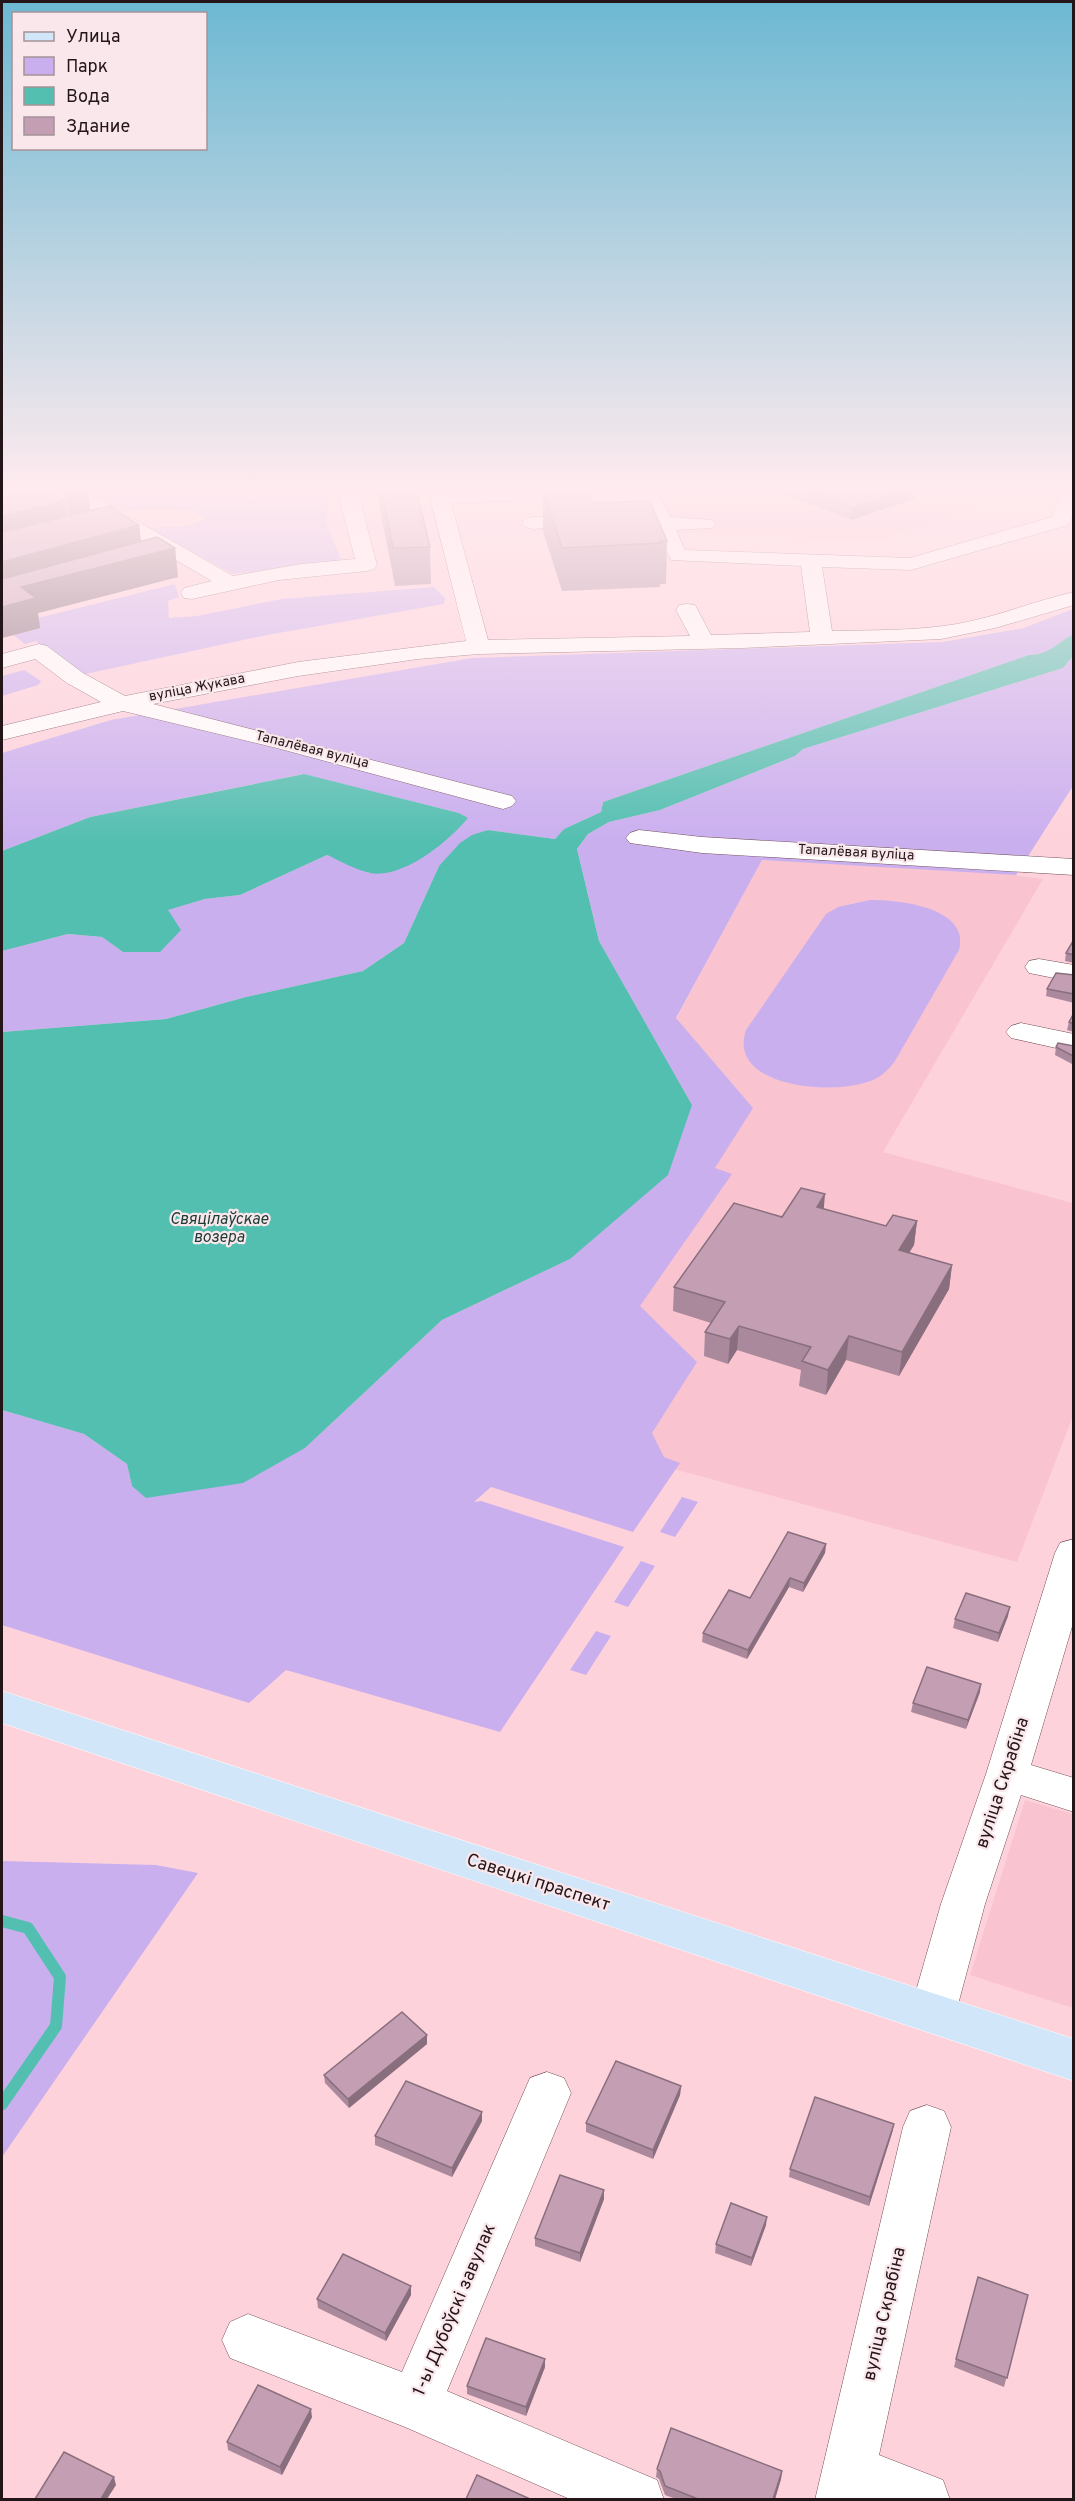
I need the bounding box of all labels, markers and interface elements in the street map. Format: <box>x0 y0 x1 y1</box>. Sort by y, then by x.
legend <box>12 12 207 150</box>
text: Улица <box>66 26 120 49</box>
text: Парк <box>66 56 108 79</box>
text: Вода <box>66 86 110 109</box>
text: Здание <box>66 116 130 139</box>
street label: вуліца Жукава <box>148 670 246 706</box>
street label: Тапалёвая вуліца <box>253 728 371 772</box>
street label: Тапалёвая вуліца <box>797 841 915 865</box>
water label: Свяцілаўскае возера <box>170 1210 269 1248</box>
street label: вуліца Скрабіна <box>971 1714 1035 1852</box>
street label: Савецкі праспект <box>463 1849 613 1917</box>
street label: 1-ы Дубоўскі завулак <box>408 2221 502 2399</box>
street label: вуліца Скрабіна <box>858 2245 912 2383</box>

